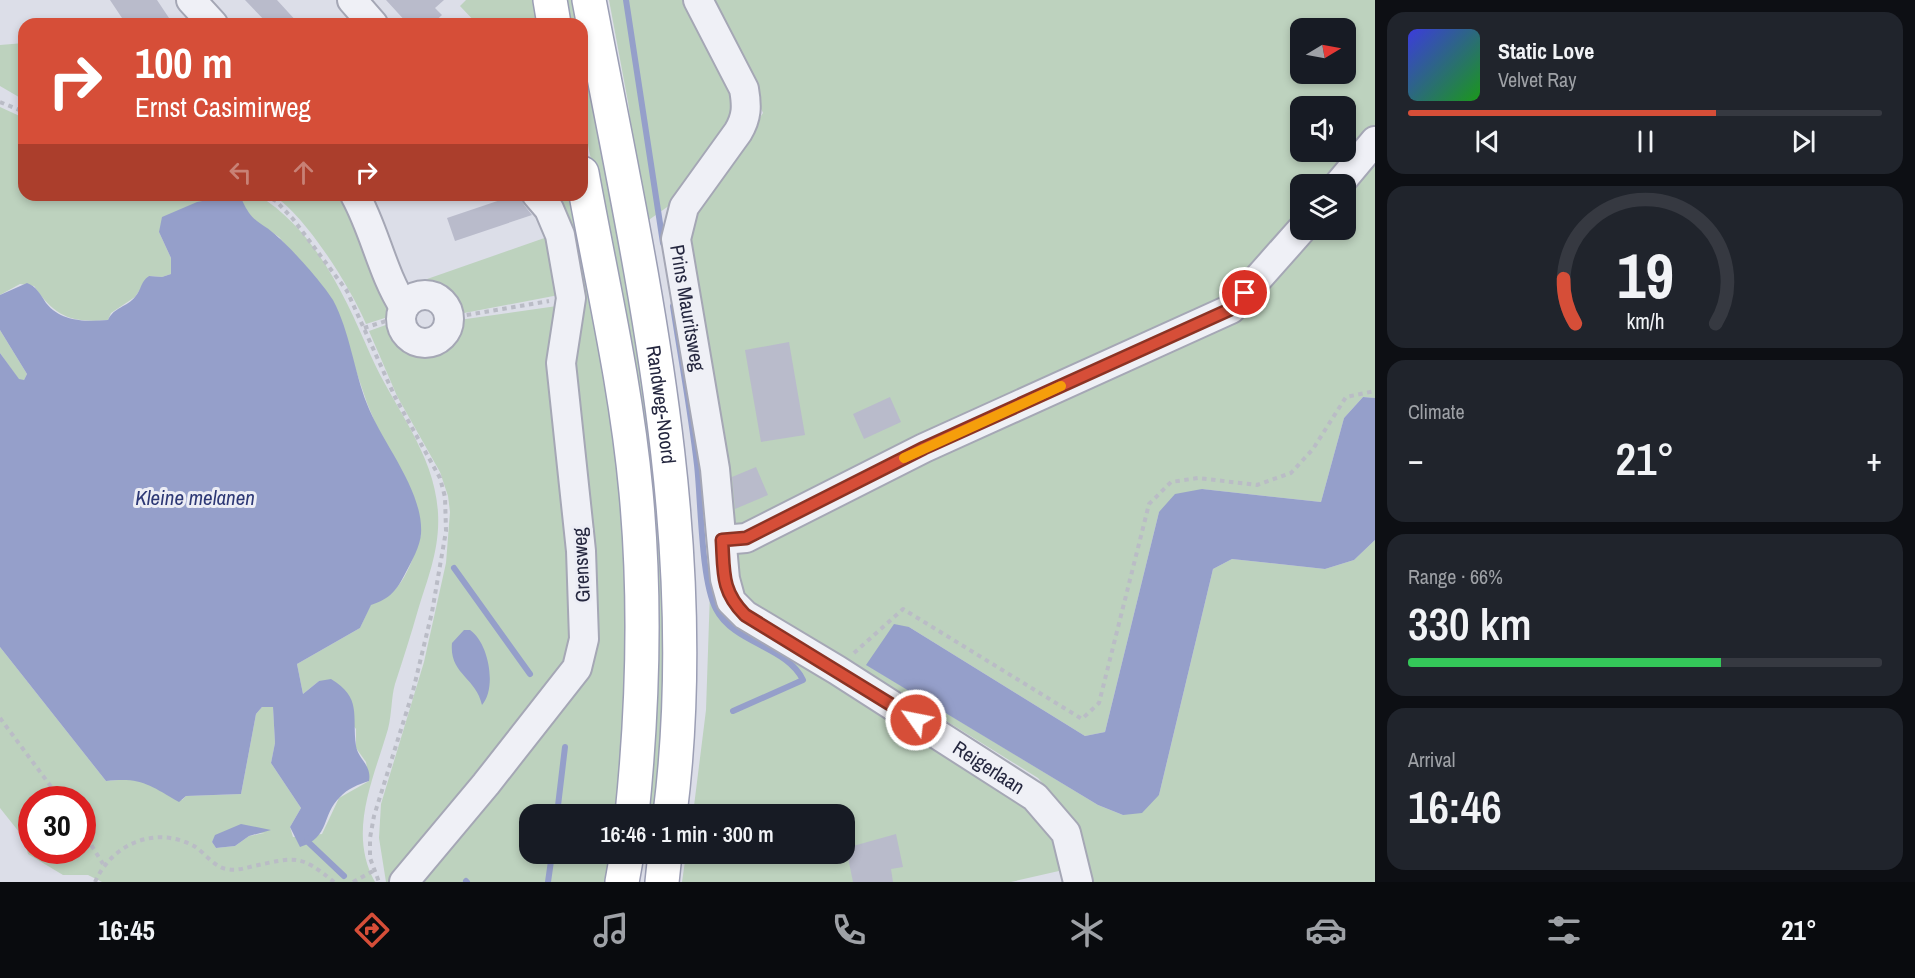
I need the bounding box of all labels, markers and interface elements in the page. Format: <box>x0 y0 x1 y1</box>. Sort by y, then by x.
north arrow <box>1290 18 1356 84</box>
map controls <box>1290 18 1356 240</box>
text: 100 m <box>135 35 233 91</box>
text: Static Love <box>1498 36 1594 66</box>
icon: right <box>36 42 114 120</box>
text: Velvet Ray <box>1498 66 1576 93</box>
text: Ernst Casimirweg <box>135 89 311 125</box>
button: sound <box>1290 96 1356 162</box>
icon: previous <box>1471 125 1504 158</box>
icon: pause <box>1629 125 1662 158</box>
icon: next <box>1787 125 1820 158</box>
icon: left <box>224 156 257 189</box>
icon: ahead <box>287 156 320 189</box>
icon: right <box>350 156 383 189</box>
button: layers <box>1290 174 1356 240</box>
text: 19 <box>1617 233 1673 317</box>
street label: Prins Mauritsweg <box>664 243 712 373</box>
pin <box>1219 267 1270 318</box>
icon: arrive <box>1228 276 1261 309</box>
text: km/h <box>1626 307 1664 336</box>
street label: Randweg-Noord <box>640 343 683 465</box>
text: Climate <box>1408 398 1465 425</box>
text: 21° <box>1615 428 1675 489</box>
text: − <box>1408 437 1424 481</box>
text: + <box>1866 437 1882 481</box>
water label: Kleine melanen <box>135 483 255 512</box>
street label: Grensweg <box>565 527 596 603</box>
text: Range · 66% <box>1408 563 1503 590</box>
text: 330 km <box>1408 593 1532 654</box>
position arrow <box>884 688 948 752</box>
street label: Reigerlaan <box>948 734 1030 800</box>
text: Arrival <box>1408 746 1455 773</box>
text: 16:46 <box>1408 776 1502 837</box>
speed limit sign: 30 <box>18 786 96 864</box>
text: 16:46 · 1 min · 300 m <box>600 819 774 849</box>
icon: directions <box>351 909 393 951</box>
icon: music <box>590 909 632 951</box>
icon: phone <box>828 909 870 951</box>
icon: climate <box>1066 909 1108 951</box>
icon: car <box>1305 909 1347 951</box>
icon: filters <box>1543 909 1585 951</box>
text: 16:45 <box>98 912 155 948</box>
text: 21° <box>1781 912 1817 948</box>

